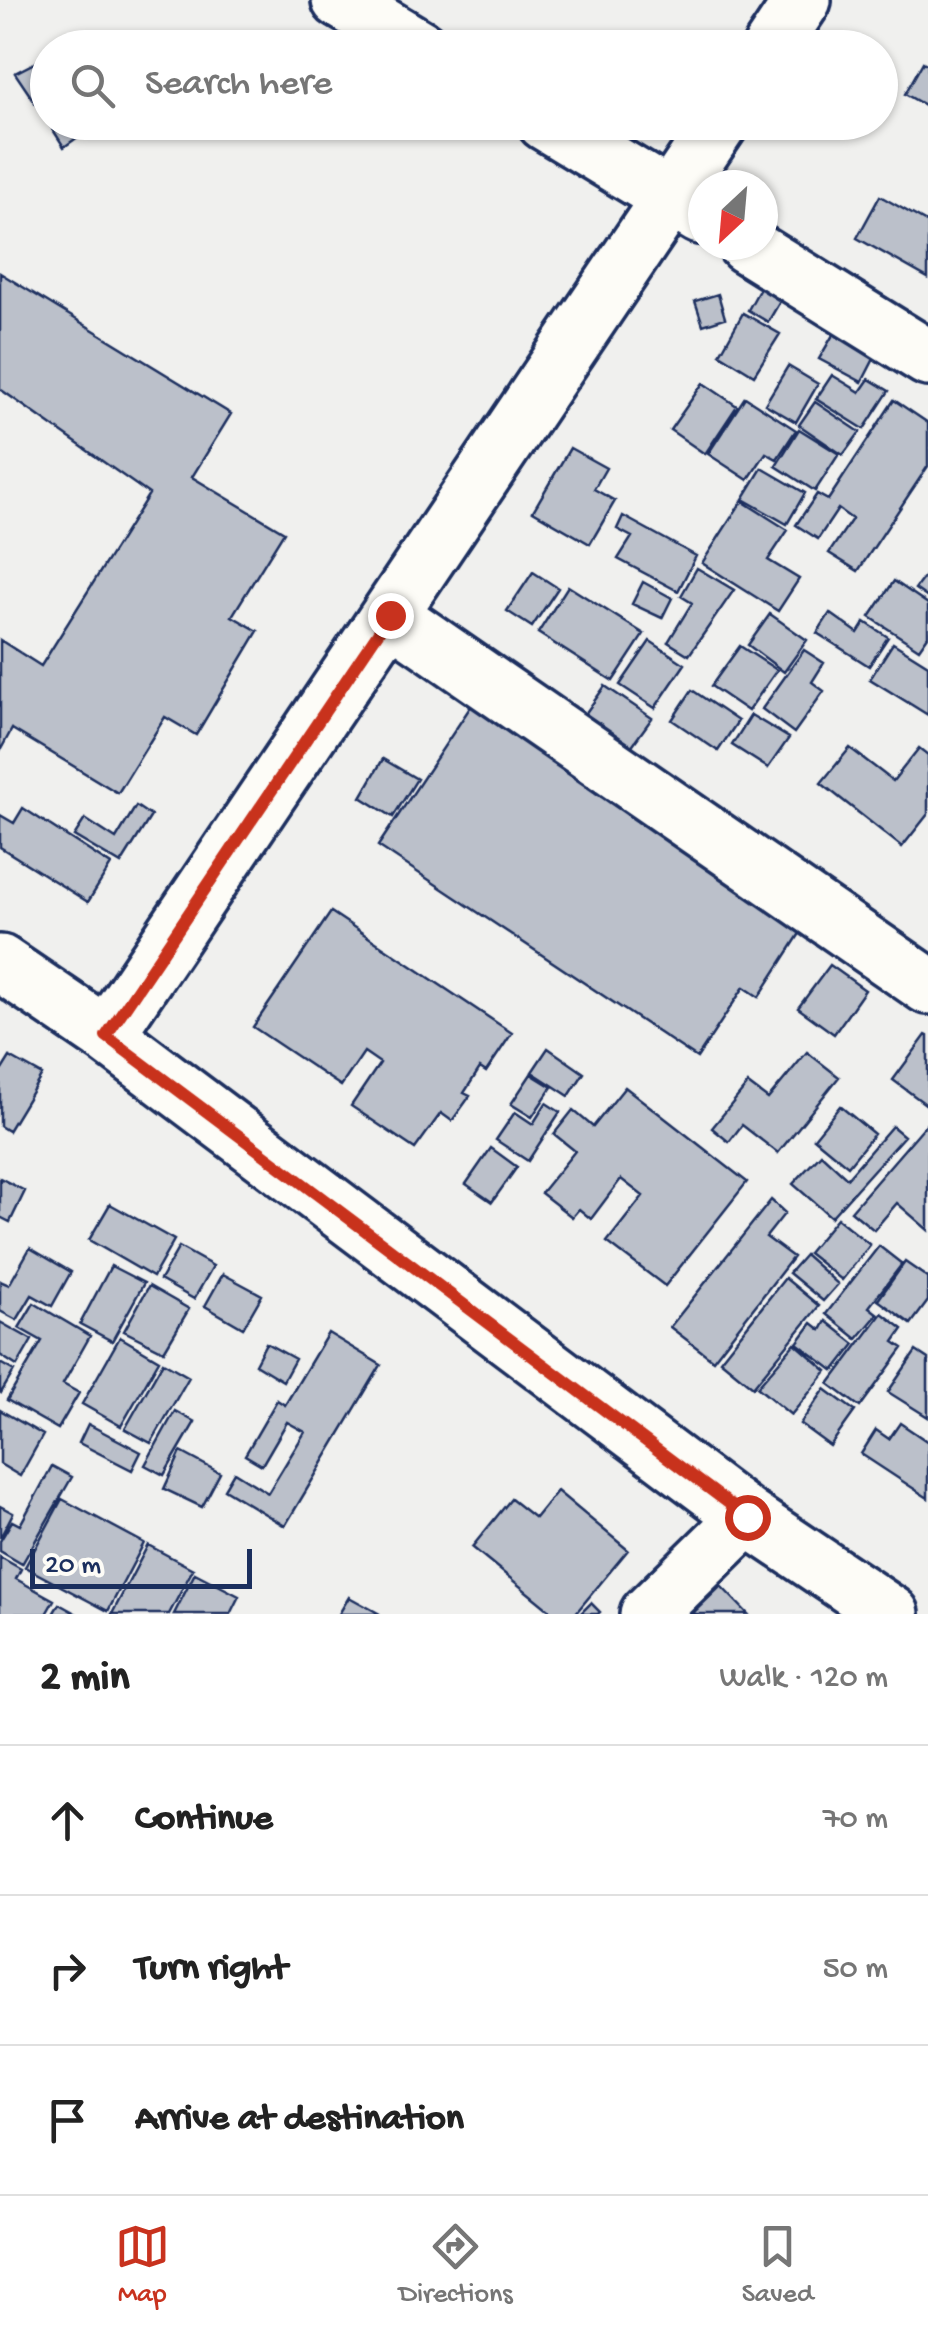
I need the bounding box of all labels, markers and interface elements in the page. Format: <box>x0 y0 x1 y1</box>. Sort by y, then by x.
search box <box>30 30 898 140</box>
icon: search <box>65 58 120 113</box>
text: Search here <box>145 63 332 107</box>
north arrow <box>688 170 778 260</box>
route end <box>368 593 414 639</box>
route start <box>725 1495 771 1541</box>
scale bar <box>30 1544 252 1588</box>
text: 20 m <box>45 1550 101 1583</box>
text: 2 min <box>40 1655 129 1704</box>
text: Walk · 120 m <box>719 1660 888 1698</box>
icon: ahead <box>40 1793 95 1848</box>
text: Continue <box>135 1798 273 1842</box>
text: 70 m <box>823 1801 888 1839</box>
icon: right <box>40 1943 95 1998</box>
text: Turn right <box>135 1948 287 1992</box>
text: 50 m <box>823 1951 888 1989</box>
icon: arrive <box>40 2093 95 2148</box>
text: Arrive at destination <box>135 2098 464 2142</box>
tab: Map <box>115 2219 170 2312</box>
tab: Directions <box>399 2219 513 2312</box>
tab: Saved <box>742 2219 813 2312</box>

